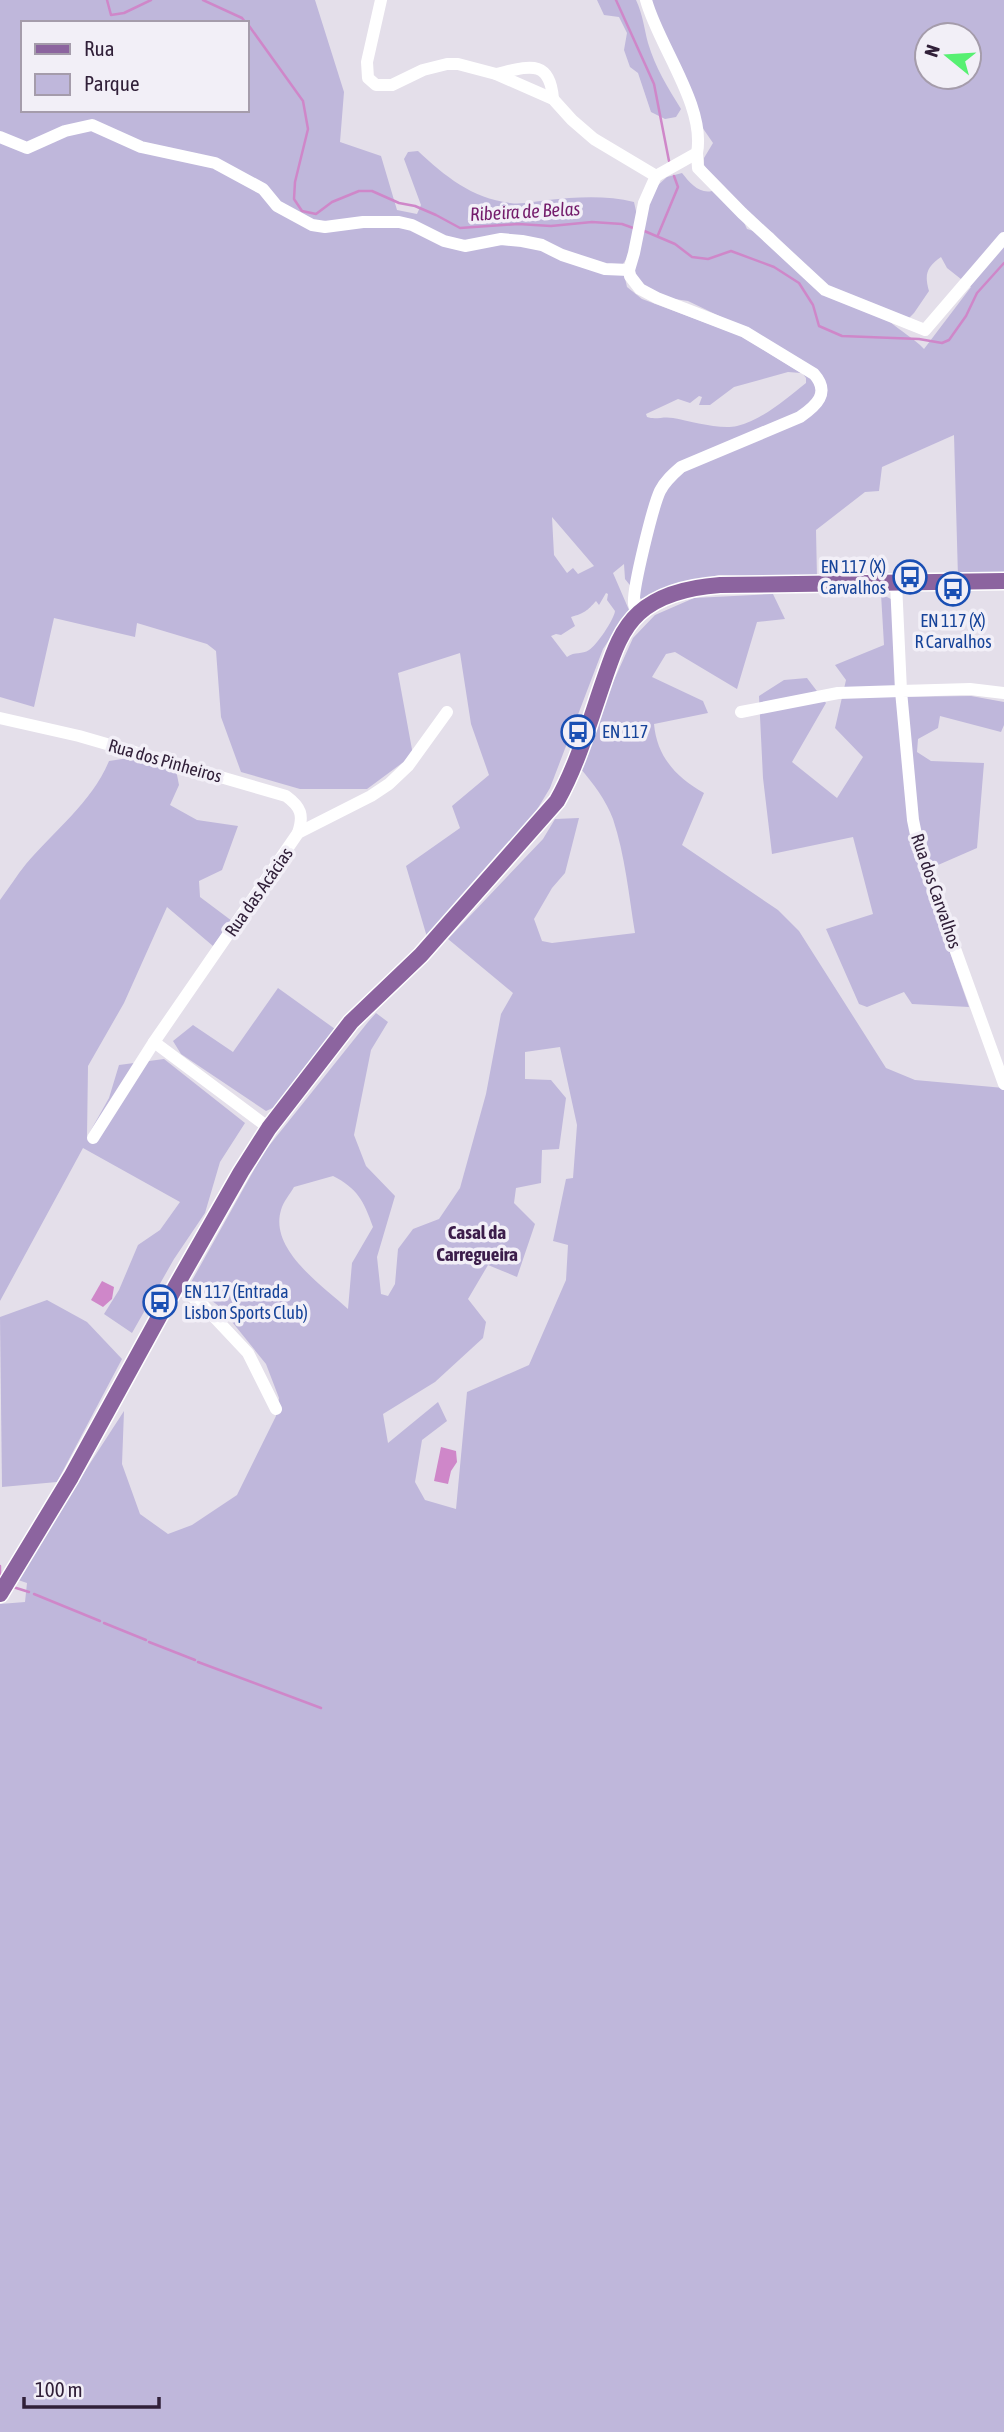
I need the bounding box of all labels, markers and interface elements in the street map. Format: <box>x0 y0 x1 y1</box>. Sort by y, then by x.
legend <box>21 21 248 112</box>
north arrow <box>913 21 983 91</box>
text: Rua <box>84 36 114 60</box>
text: N <box>920 42 944 59</box>
text: Parque <box>84 71 139 95</box>
water label: Ribeira de Belas <box>469 197 581 225</box>
place label: EN 117 (X) Carvalhos <box>820 556 886 598</box>
bus stop icon: EN 117 (X) Carvalhos <box>891 558 929 596</box>
bus stop icon: EN 117 (X) R Carvalhos <box>934 570 972 608</box>
place label: EN 117 (X) R Carvalhos <box>914 610 992 652</box>
bus stop icon: EN 117 <box>559 713 597 751</box>
place label: EN 117 <box>602 721 648 742</box>
street label: Rua dos Pinheiros <box>106 734 224 787</box>
street label: Rua dos Carvalhos <box>907 831 966 951</box>
street label: Rua das Acácias <box>220 843 297 940</box>
district label: Casal da Carregueira <box>436 1221 518 1265</box>
place label: EN 117 (Entrada Lisbon Sports Club) <box>184 1281 308 1323</box>
bus stop icon: EN 117 (Entrada Lisbon Sports Club) <box>141 1283 179 1321</box>
scale bar <box>24 2366 159 2410</box>
text: 100 m <box>35 2377 83 2401</box>

